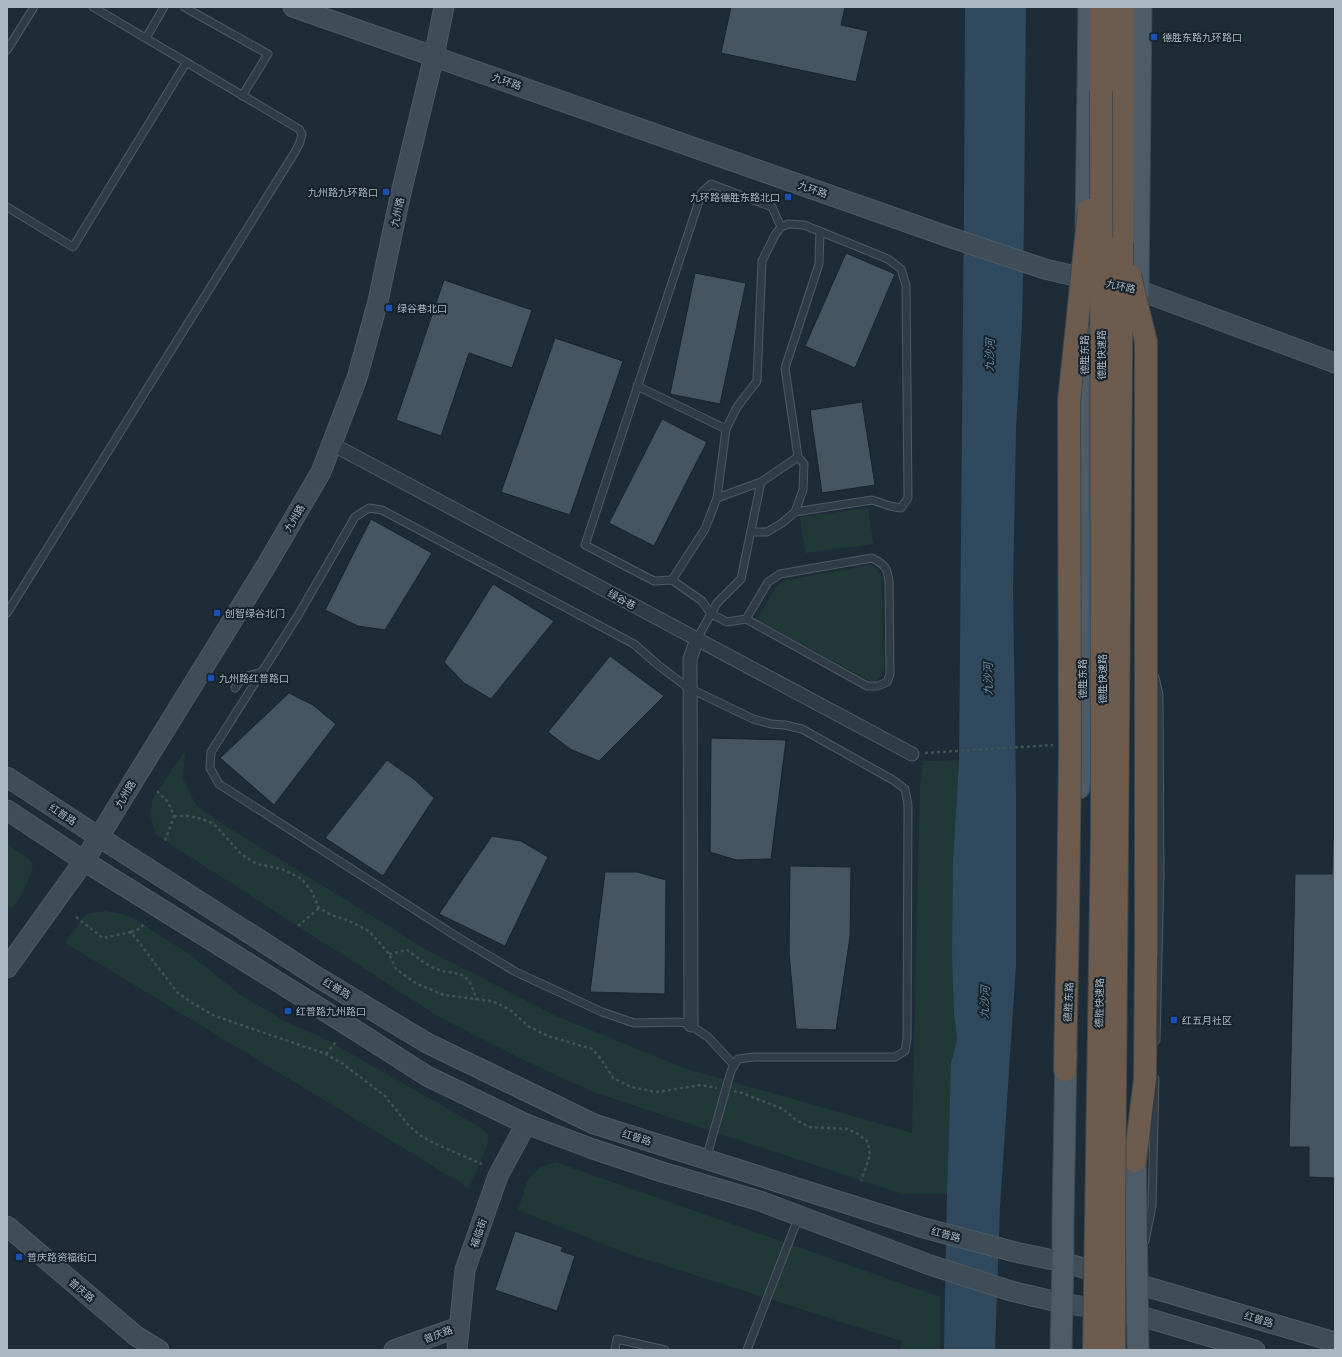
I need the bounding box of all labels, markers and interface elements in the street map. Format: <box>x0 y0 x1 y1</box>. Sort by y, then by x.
place label: 德胜东路九环路口 <box>1162 30 1242 44</box>
marker: 德胜东路九环路口 <box>1149 32 1159 42</box>
street label: 九环路 <box>491 69 523 93</box>
street label: 九环路 <box>797 177 829 201</box>
place label: 九州路九环路口 <box>308 185 378 199</box>
marker: 九州路九环路口 <box>381 187 391 197</box>
place label: 九环路德胜东路北口 <box>690 190 780 204</box>
marker: 九环路德胜东路北口 <box>783 192 793 202</box>
street label: 九州路 <box>387 196 407 228</box>
street label: 九环路 <box>1105 276 1137 296</box>
place label: 绿谷巷北口 <box>397 301 447 315</box>
marker: 绿谷巷北口 <box>384 303 394 313</box>
street label: 德胜快速路 <box>1094 330 1108 380</box>
street label: 德胜东路 <box>1077 335 1091 375</box>
water label: 九沙河 <box>981 336 997 372</box>
street label: 九州路 <box>280 502 308 534</box>
street label: 绿谷巷 <box>605 586 639 612</box>
place label: 创智绿谷北门 <box>225 606 285 620</box>
marker: 创智绿谷北门 <box>212 608 222 618</box>
street label: 德胜快速路 <box>1095 654 1109 704</box>
street label: 德胜东路 <box>1075 659 1089 699</box>
water label: 九沙河 <box>980 661 995 696</box>
place label: 九州路红普路口 <box>219 671 289 685</box>
marker: 九州路红普路口 <box>206 673 216 683</box>
street label: 九州路 <box>111 778 139 810</box>
street label: 红普路 <box>47 800 79 828</box>
street label: 红普路 <box>321 974 353 1002</box>
street label: 德胜快速路 <box>1092 978 1106 1028</box>
street label: 德胜东路 <box>1060 982 1076 1022</box>
water label: 九沙河 <box>976 983 992 1019</box>
place label: 红普路九州路口 <box>296 1004 366 1018</box>
marker: 红普路九州路口 <box>283 1006 293 1016</box>
place label: 红五月社区 <box>1182 1013 1232 1027</box>
marker: 红五月社区 <box>1169 1015 1179 1025</box>
street label: 红普路 <box>621 1126 653 1148</box>
street label: 福临街 <box>466 1217 490 1249</box>
street label: 红普路 <box>930 1223 962 1245</box>
place label: 普庆路资福街口 <box>27 1250 97 1264</box>
marker: 普庆路资福街口 <box>14 1252 24 1262</box>
street label: 普庆路 <box>66 1275 98 1305</box>
street label: 红普路 <box>1243 1308 1275 1330</box>
street label: 普庆路 <box>422 1322 454 1346</box>

